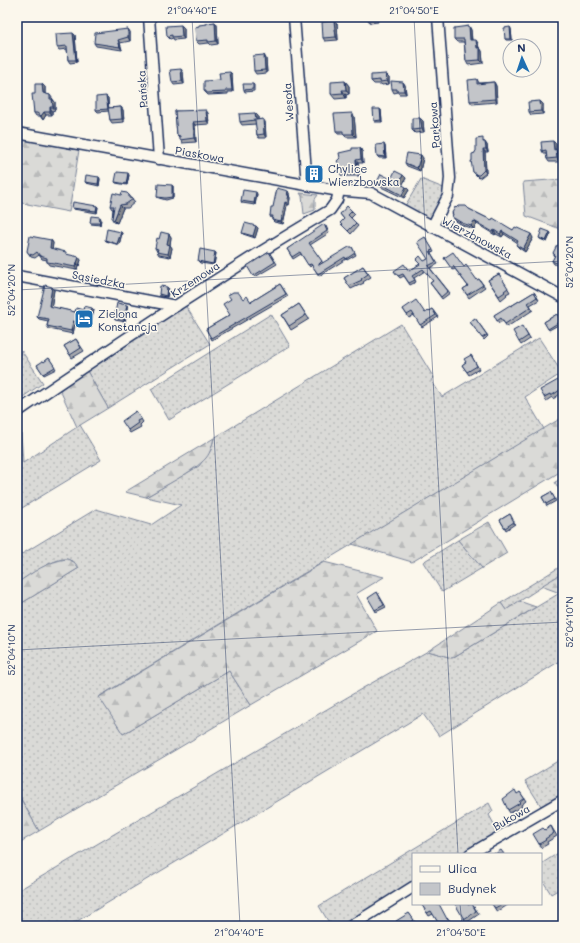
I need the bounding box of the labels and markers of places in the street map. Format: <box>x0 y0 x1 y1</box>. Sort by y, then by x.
place label: Chylice Wierzbowska <box>328 161 400 189</box>
building icon: Chylice Wierzbowska <box>303 163 325 185</box>
place label: Zielona Konstancja <box>98 306 158 334</box>
hotel icon: Zielona Konstancja <box>73 308 95 330</box>

